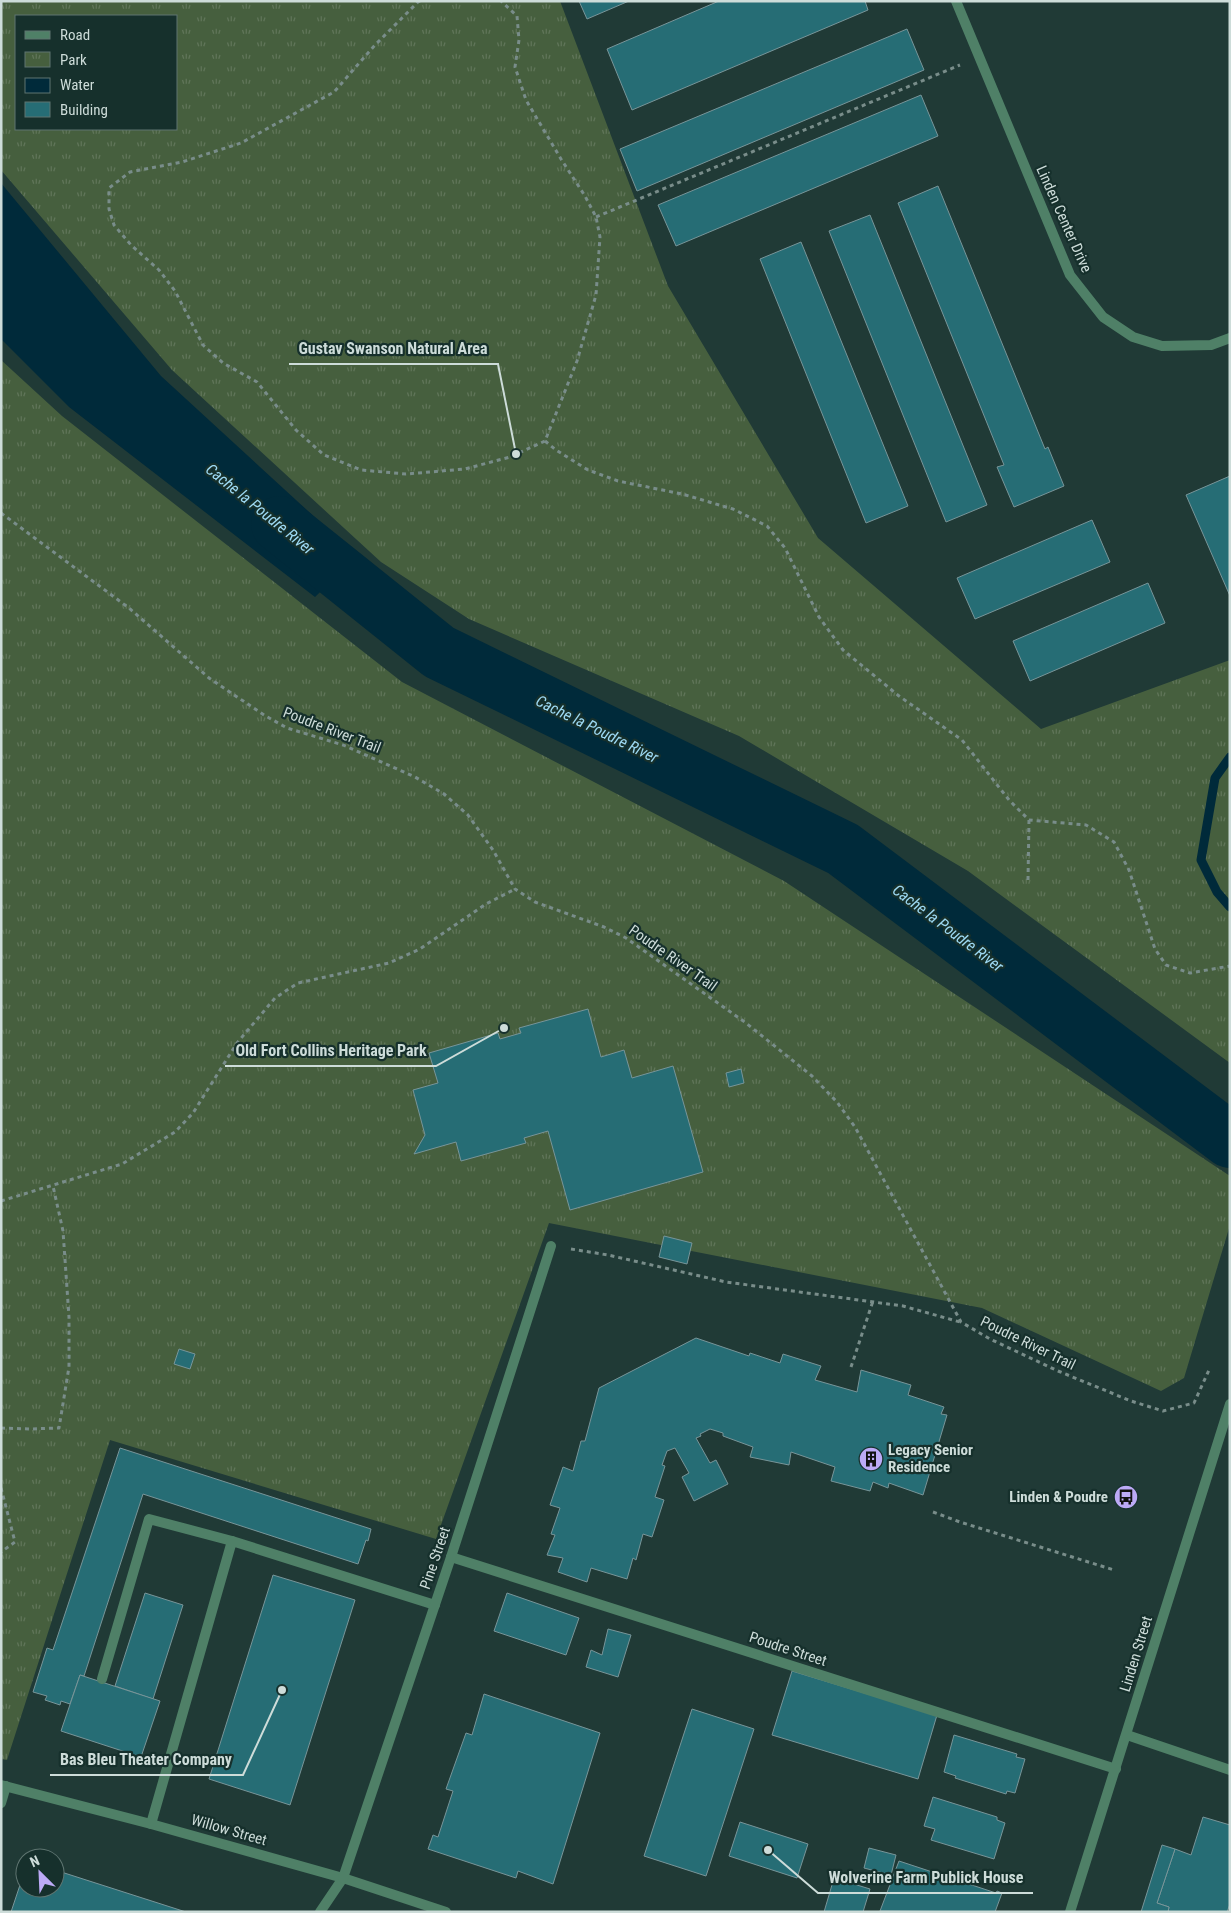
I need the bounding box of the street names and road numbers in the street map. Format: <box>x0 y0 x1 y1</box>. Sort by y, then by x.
street label: Linden Center Drive <box>1032 163 1096 275</box>
street label: Poudre River Trail <box>280 703 384 757</box>
street label: Poudre River Trail <box>625 921 721 995</box>
street label: Poudre River Trail <box>978 1312 1078 1374</box>
street label: Pine Street <box>416 1525 454 1591</box>
street label: Linden Street <box>1116 1614 1156 1694</box>
street label: Poudre Street <box>747 1628 829 1670</box>
street label: Willow Street <box>189 1811 269 1849</box>

